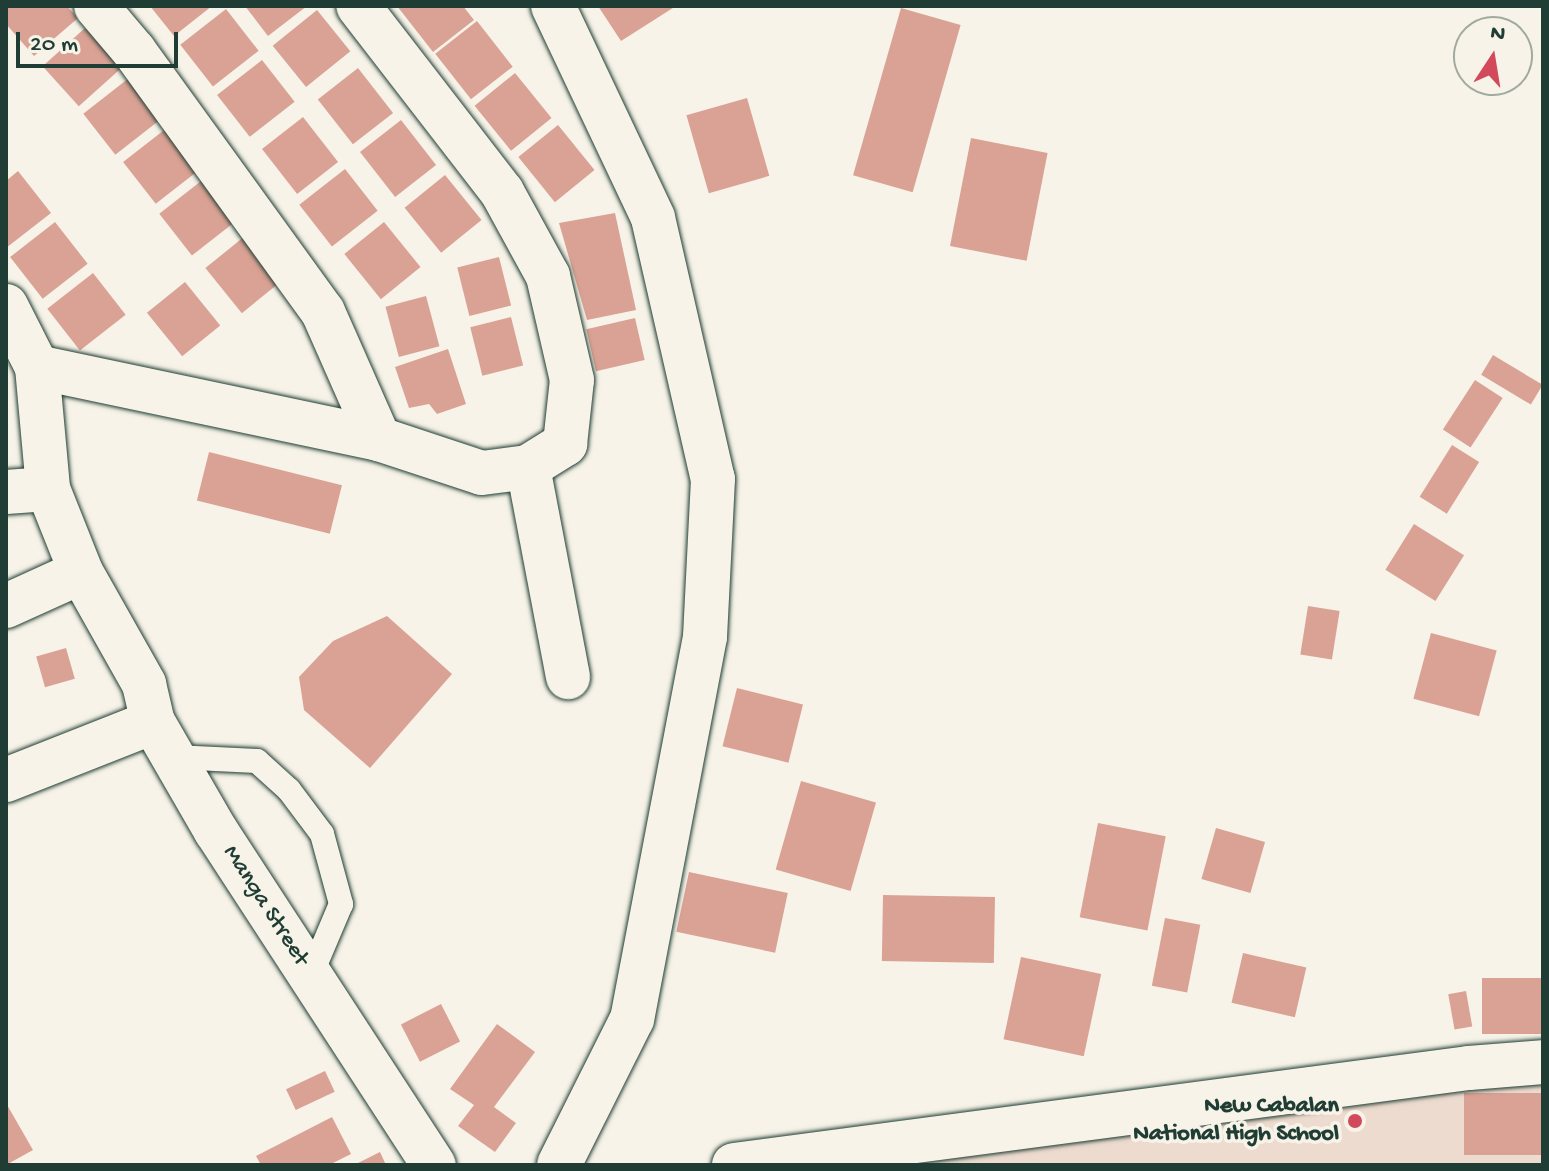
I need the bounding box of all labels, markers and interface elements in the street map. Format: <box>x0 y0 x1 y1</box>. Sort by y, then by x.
scale bar <box>20 16 182 66</box>
north arrow <box>1453 16 1533 96</box>
text: N <box>1488 20 1507 49</box>
text: 20 m <box>30 31 78 60</box>
street label: Manga Street <box>215 840 315 972</box>
place label: New Cabalan National High School <box>1133 1093 1339 1149</box>
marker: New Cabalan National High School <box>1346 1112 1364 1130</box>

